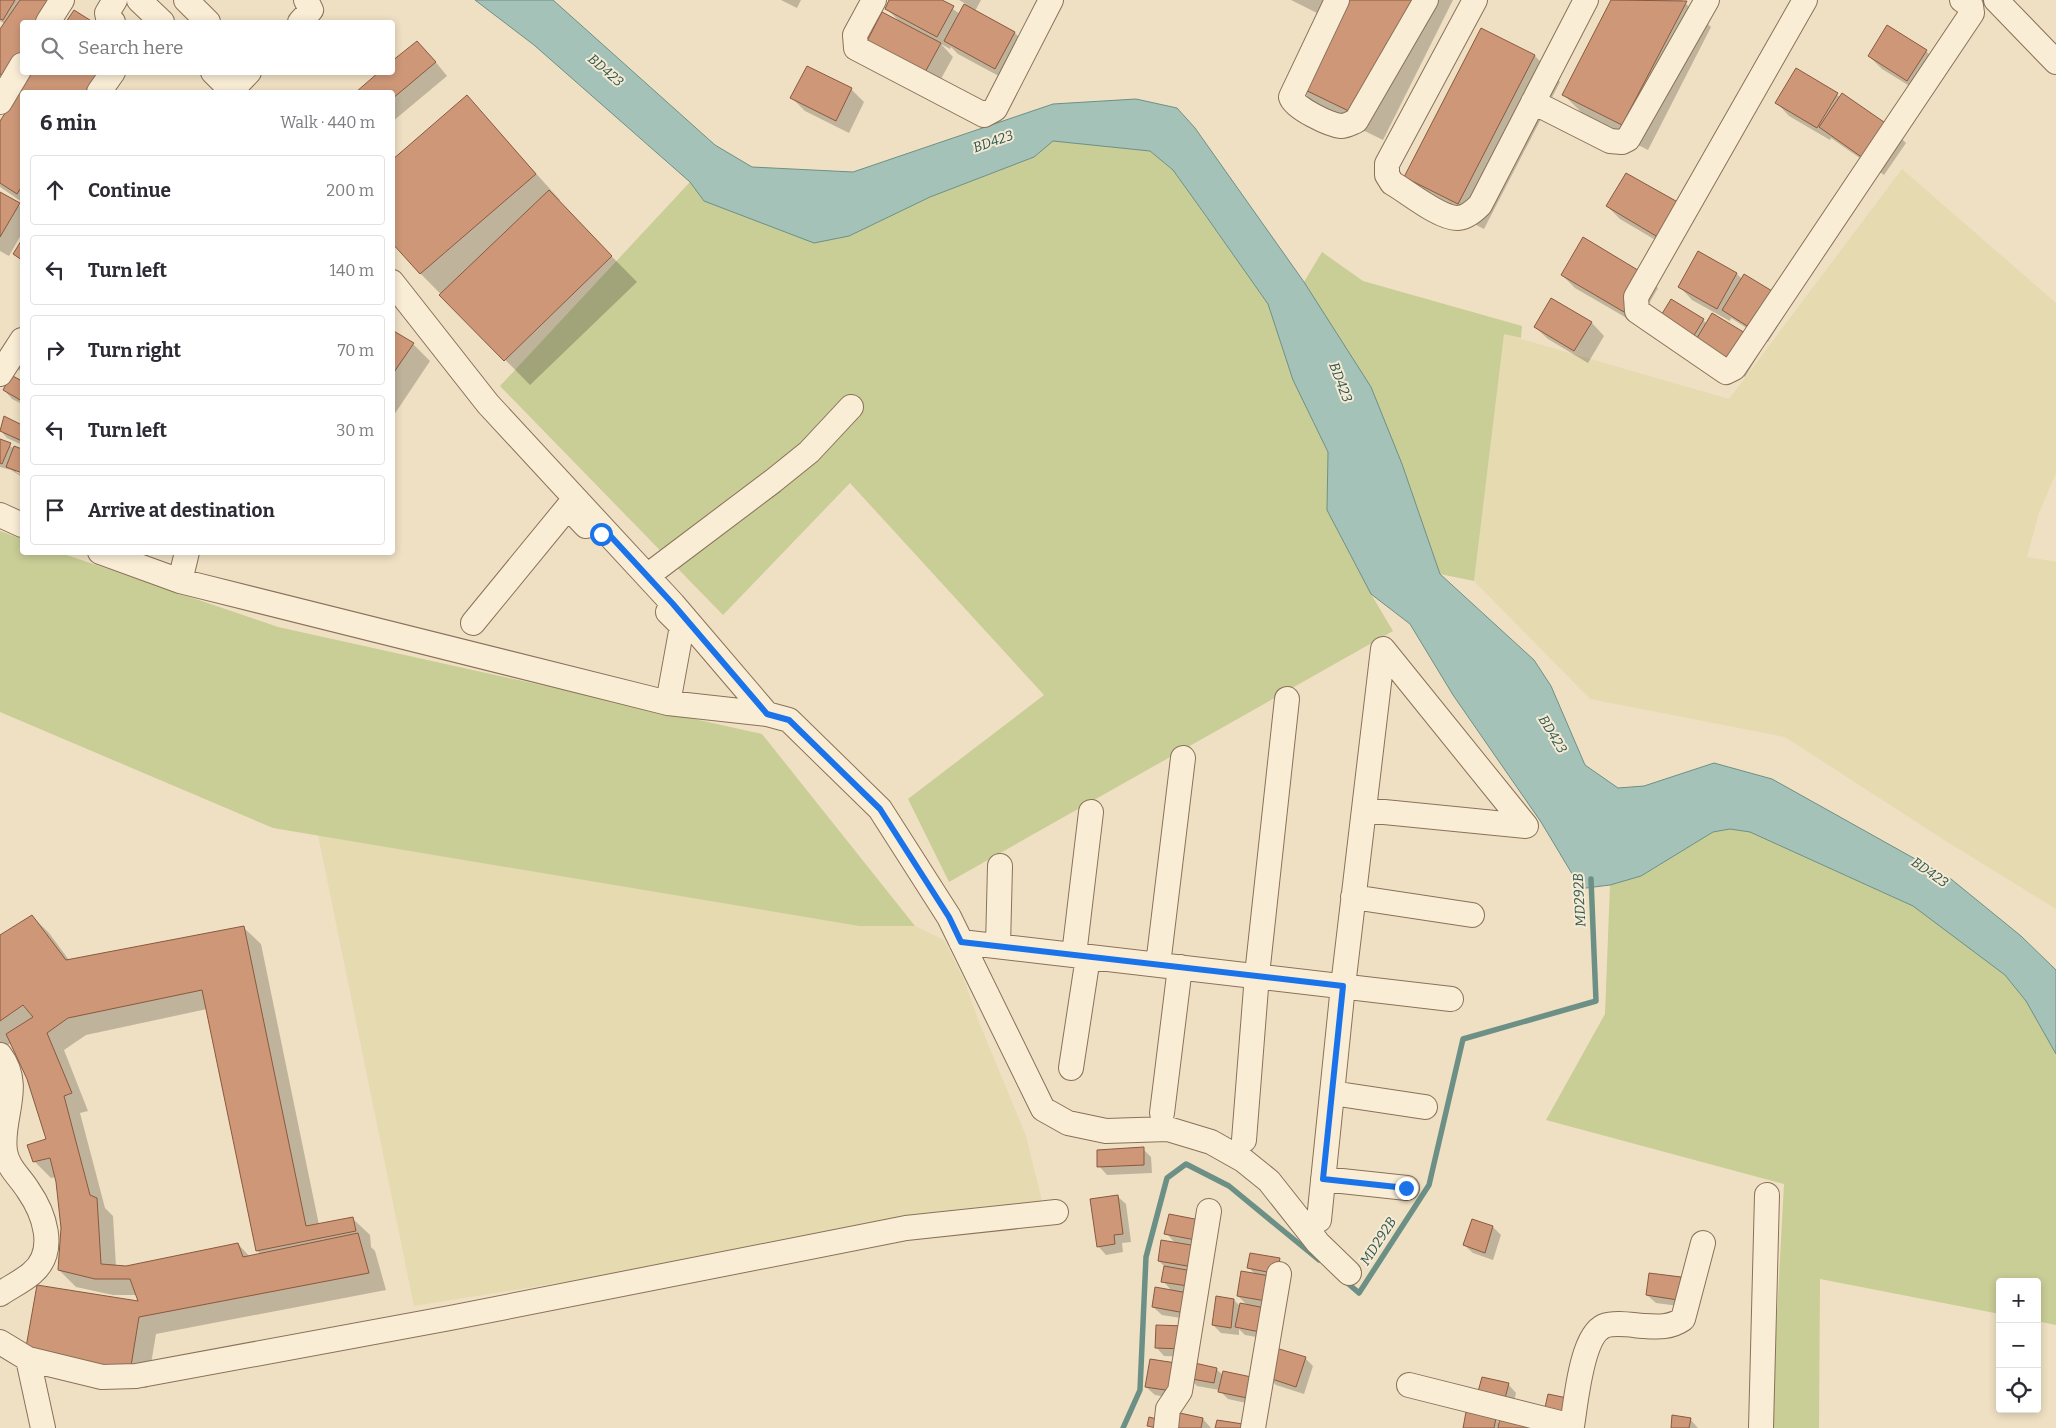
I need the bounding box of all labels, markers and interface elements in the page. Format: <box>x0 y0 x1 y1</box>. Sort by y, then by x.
search box <box>20 20 395 75</box>
icon: search <box>38 34 66 62</box>
text: Search here <box>78 36 183 59</box>
water label: BD423 <box>584 50 627 91</box>
text: 6 min <box>40 110 96 136</box>
text: Walk · 440 m <box>280 113 375 132</box>
water label: BD423 <box>971 127 1016 156</box>
icon: ahead <box>41 176 69 204</box>
text: Continue <box>88 179 171 202</box>
text: 200 m <box>326 181 374 200</box>
icon: left <box>41 256 69 284</box>
text: Turn left <box>88 259 167 282</box>
text: 140 m <box>329 261 374 280</box>
icon: right <box>41 336 69 364</box>
text: Turn right <box>88 339 181 362</box>
text: 70 m <box>338 341 374 360</box>
water label: BD423 <box>1325 360 1356 405</box>
icon: left <box>41 416 69 444</box>
text: Turn left <box>88 419 167 442</box>
text: 30 m <box>336 421 374 440</box>
icon: arrive <box>41 496 69 524</box>
text: Arrive at destination <box>88 499 275 522</box>
route start <box>590 523 613 546</box>
water label: BD423 <box>1535 712 1571 757</box>
water label: BD423 <box>1908 854 1952 891</box>
water label: MD292B <box>1570 872 1589 927</box>
route end <box>1395 1177 1418 1200</box>
water label: MD292B <box>1357 1214 1400 1269</box>
map controls <box>1996 1278 2041 1413</box>
button: + <box>1996 1278 2041 1323</box>
button: − <box>1996 1323 2041 1368</box>
button: locate <box>1996 1368 2041 1413</box>

